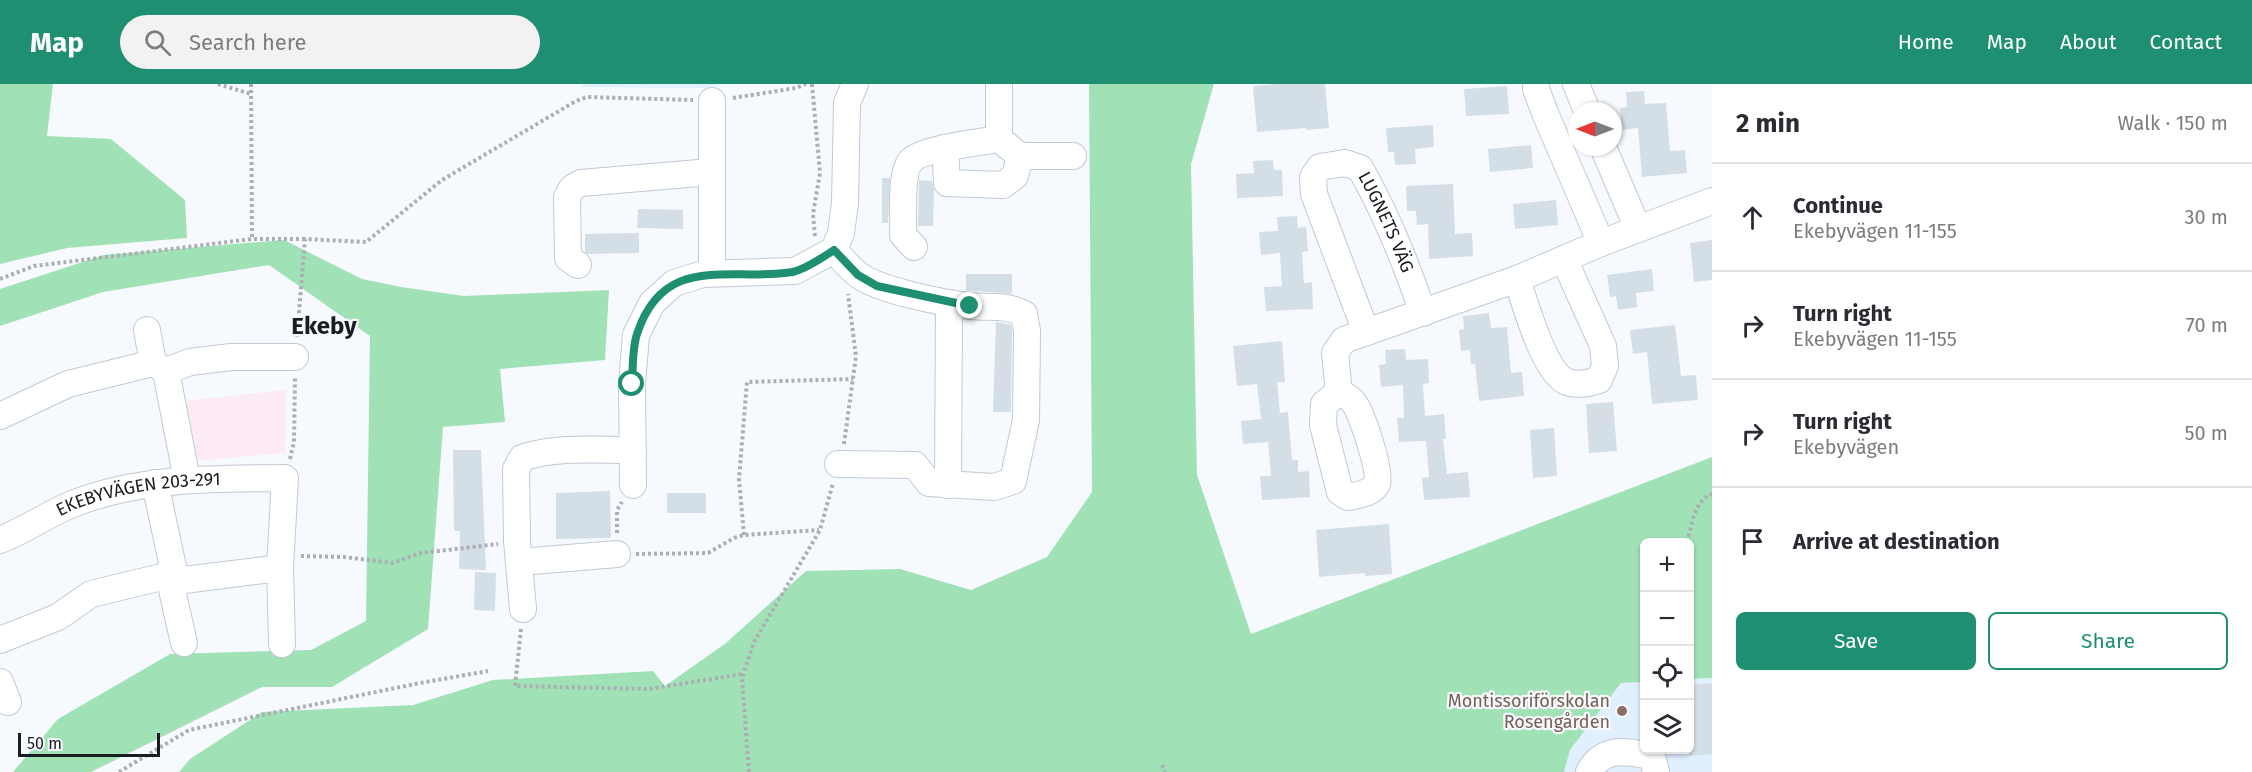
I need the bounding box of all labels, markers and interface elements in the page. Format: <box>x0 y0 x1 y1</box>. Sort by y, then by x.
search box <box>120 15 540 69</box>
text: Map <box>30 26 84 59</box>
icon: search <box>141 26 174 59</box>
text: Search here <box>189 29 307 56</box>
text: Home <box>1898 29 1954 55</box>
text: Map <box>1987 29 2027 55</box>
text: About <box>2060 29 2117 55</box>
text: Contact <box>2150 29 2222 55</box>
north arrow <box>1568 102 1622 156</box>
text: 2 min <box>1736 108 1800 139</box>
text: Walk · 150 m <box>2118 111 2228 135</box>
street label: LUGNETS VÄG <box>1353 168 1418 276</box>
text: Continue <box>1793 192 1883 219</box>
icon: ahead <box>1736 201 1769 234</box>
text: 30 m <box>2184 205 2228 229</box>
text: Ekebyvägen 11-155 <box>1793 219 1957 243</box>
route end <box>956 292 982 318</box>
text: Turn right <box>1793 300 1892 327</box>
icon: right <box>1736 309 1769 342</box>
district label: Ekeby <box>291 312 357 340</box>
text: 70 m <box>2186 313 2228 337</box>
text: Ekebyvägen 11-155 <box>1793 327 1957 351</box>
route start <box>618 370 644 396</box>
text: Turn right <box>1793 408 1892 435</box>
icon: right <box>1736 417 1769 450</box>
text: 50 m <box>2184 421 2228 445</box>
text: Ekebyvägen <box>1793 435 1899 459</box>
street label: EKEBYVÄGEN 203-291 <box>52 468 221 521</box>
icon: arrive <box>1736 525 1769 558</box>
text: Arrive at destination <box>1793 528 2000 555</box>
map controls <box>1640 538 1694 754</box>
button: + <box>1640 538 1694 592</box>
button: − <box>1640 592 1694 646</box>
button: Save <box>1736 612 1976 670</box>
button: Share <box>1988 612 2228 670</box>
button: locate <box>1640 646 1694 700</box>
place label: Montissoriförskolan Rosengården <box>1448 690 1610 733</box>
button: layers <box>1640 700 1694 754</box>
marker: Montissoriförskolan Rosengården <box>1615 704 1629 718</box>
scale bar <box>18 730 160 758</box>
text: 50 m <box>27 734 62 753</box>

